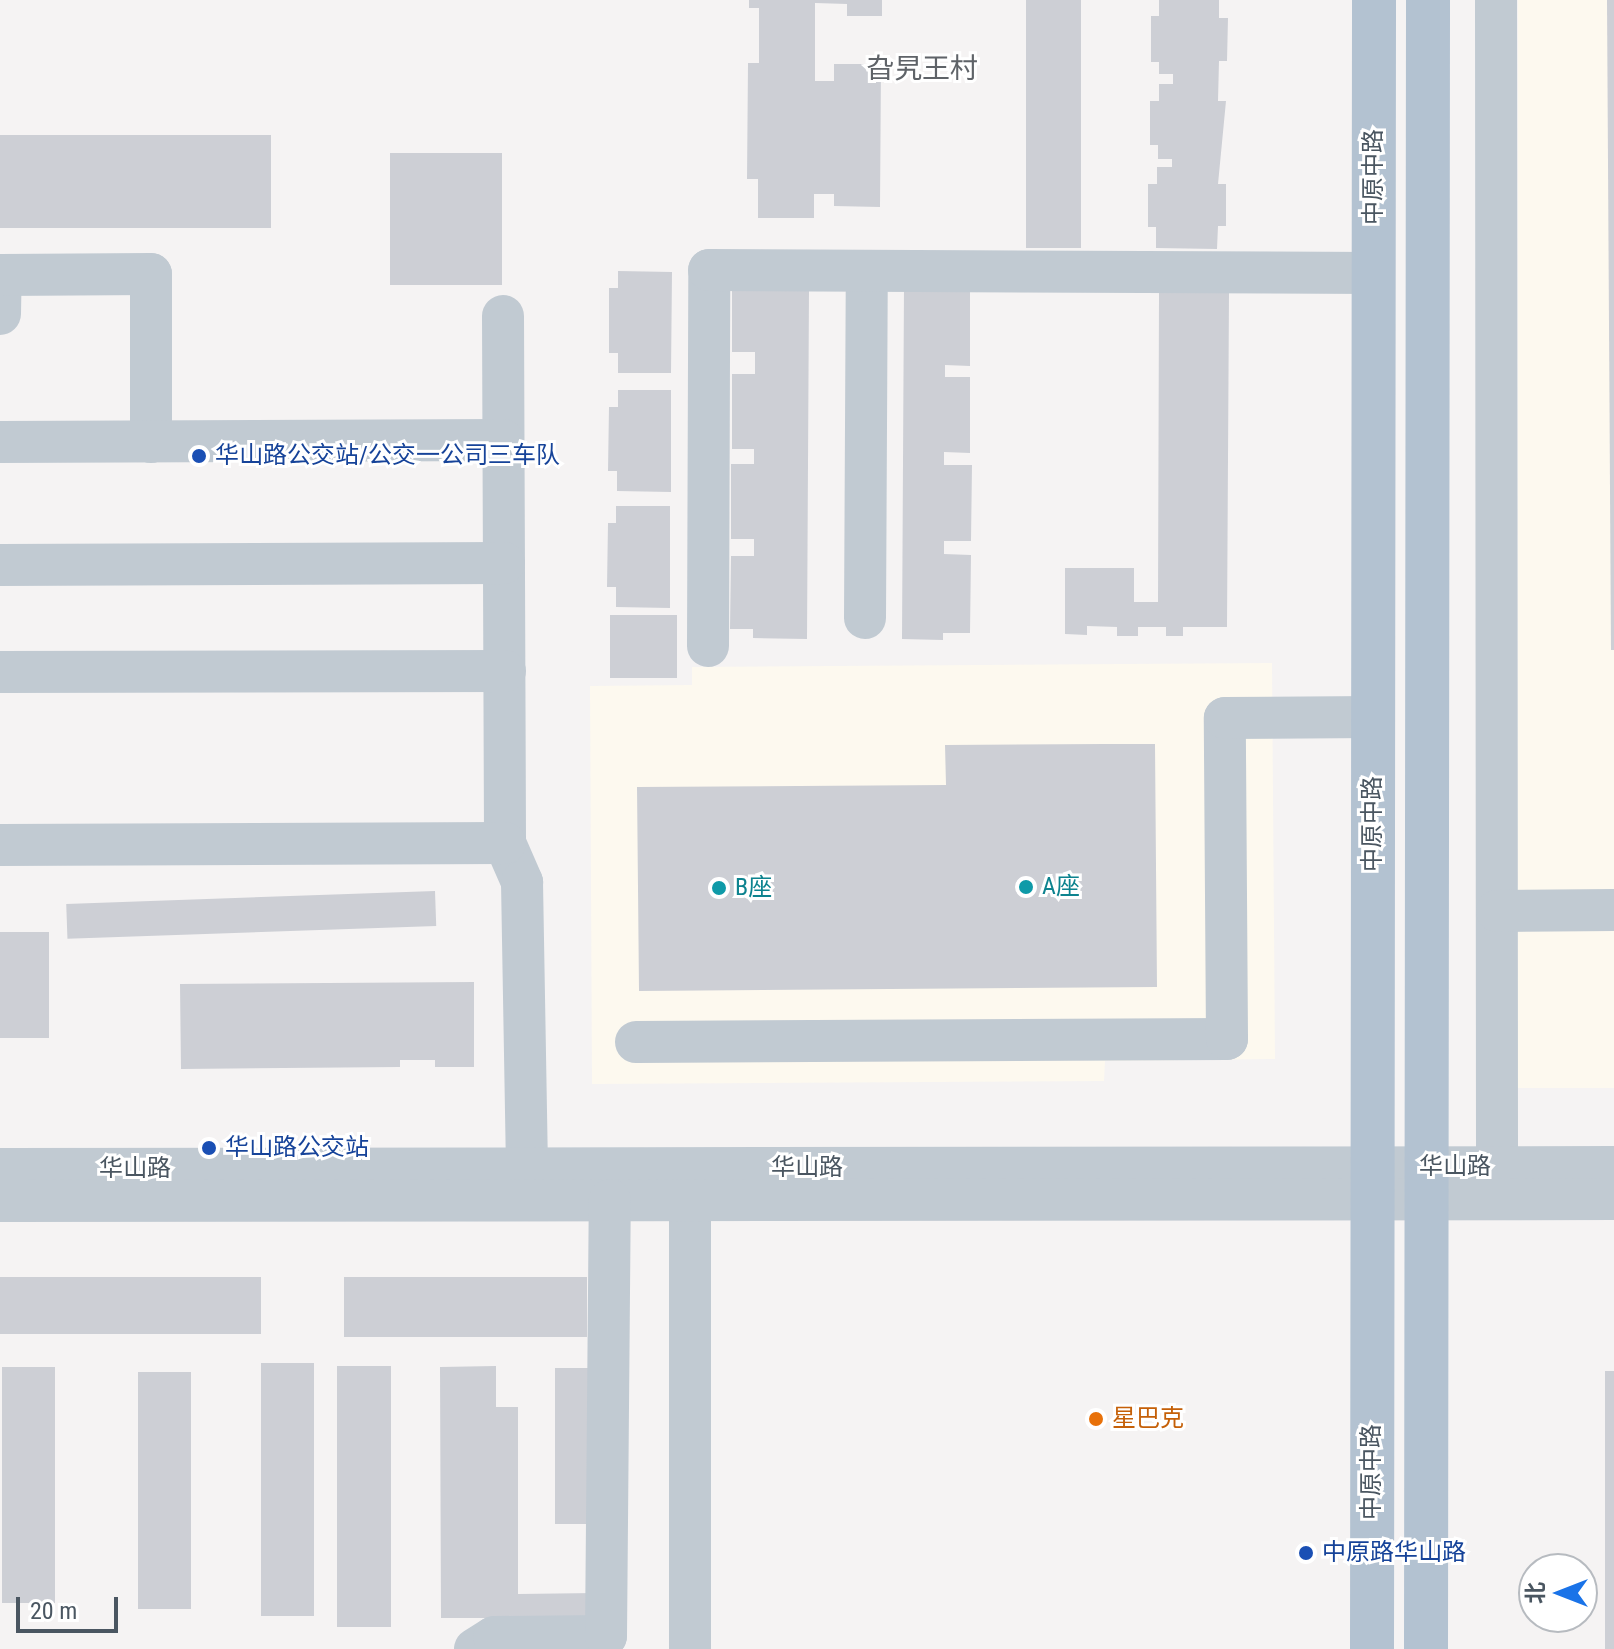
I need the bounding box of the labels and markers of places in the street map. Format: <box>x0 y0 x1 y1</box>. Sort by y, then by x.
place label: 华山路公交站/公交一公司三车队 <box>215 442 560 470</box>
marker: 华山路公交站/公交一公司三车队 <box>190 447 208 465</box>
place label: A座 <box>1042 873 1080 901</box>
place label: B座 <box>735 874 772 902</box>
marker: A座 <box>1017 878 1035 896</box>
marker: B座 <box>710 879 728 897</box>
place label: 华山路公交站 <box>225 1134 369 1162</box>
marker: 华山路公交站 <box>200 1139 218 1157</box>
place label: 星巴克 <box>1112 1405 1184 1433</box>
marker: 星巴克 <box>1087 1410 1105 1428</box>
place label: 中原路华山路 <box>1322 1539 1466 1567</box>
marker: 中原路华山路 <box>1297 1544 1315 1562</box>

